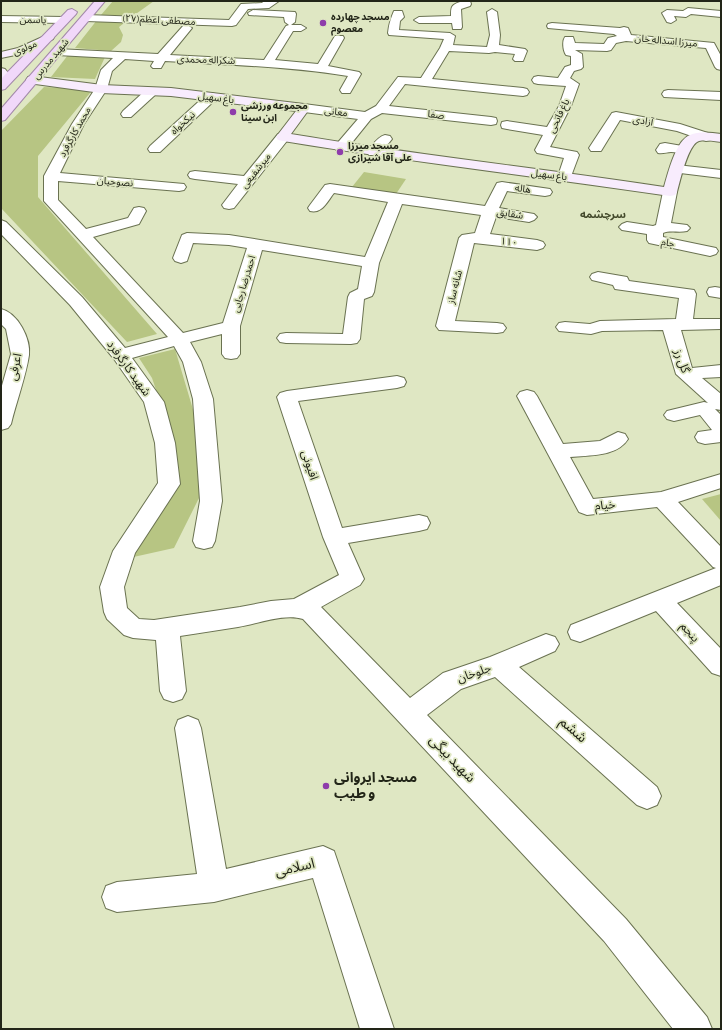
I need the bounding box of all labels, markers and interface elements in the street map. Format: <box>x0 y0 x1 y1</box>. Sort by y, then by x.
place label: مسجد چهارده معصوم <box>331 12 390 36</box>
street label: مصطفی اعظم(۲۷) <box>122 13 196 29</box>
street label: یاسمن <box>19 15 47 25</box>
marker: مسجد چهارده معصوم <box>318 18 328 28</box>
street label: میرزا اسداله خان <box>634 33 698 50</box>
street label: شهید مدرس <box>31 37 72 82</box>
street label: مولوی <box>12 39 39 58</box>
street label: شکراله محمدی <box>177 54 236 67</box>
street label: باغ سهیل <box>197 91 235 107</box>
street label: باغ فاتحی <box>547 97 573 135</box>
place label: مجموعه ورزشی ابن سینا <box>241 101 308 124</box>
street label: محمد کارگرفرد <box>56 105 94 159</box>
street label: معانی <box>324 106 348 118</box>
marker: مجموعه ورزشی ابن سینا <box>228 107 238 117</box>
street label: نیکخواه <box>169 109 198 137</box>
street label: صفا <box>427 109 445 121</box>
street label: آزادی <box>632 114 655 129</box>
place label: مسجد میرزا علی آقا شیرازی <box>348 141 412 164</box>
marker: مسجد میرزا علی آقا شیرازی <box>335 147 345 157</box>
street label: میرشفیعی <box>239 151 274 191</box>
street label: باغ سهیل <box>530 168 568 184</box>
street label: نصوحیان <box>96 175 134 190</box>
street label: هاله <box>514 183 532 195</box>
street label: شقایق <box>496 207 524 222</box>
district label: سرچشمه <box>580 209 626 221</box>
street label: ۱۱۰ <box>500 236 518 248</box>
street label: جام <box>660 237 676 252</box>
street label: احمدرضا رجایی <box>231 254 258 314</box>
street label: شانه ساز <box>446 269 465 306</box>
street label: شهید کارگرفرد <box>104 338 153 399</box>
street label: گل رز <box>671 346 692 376</box>
street label: اعرفی <box>6 352 25 382</box>
street label: افیونی <box>299 449 320 482</box>
street label: خیام <box>594 498 616 515</box>
street label: پنجم <box>676 620 702 646</box>
street label: جلوخان <box>455 662 493 685</box>
street label: ششم <box>555 715 589 748</box>
street label: شهید بیگی <box>426 732 478 786</box>
place label: مسجد ایروانی و طیب <box>334 771 417 801</box>
marker: مسجد ایروانی و طیب <box>321 781 331 791</box>
street label: اسلامی <box>274 857 316 880</box>

